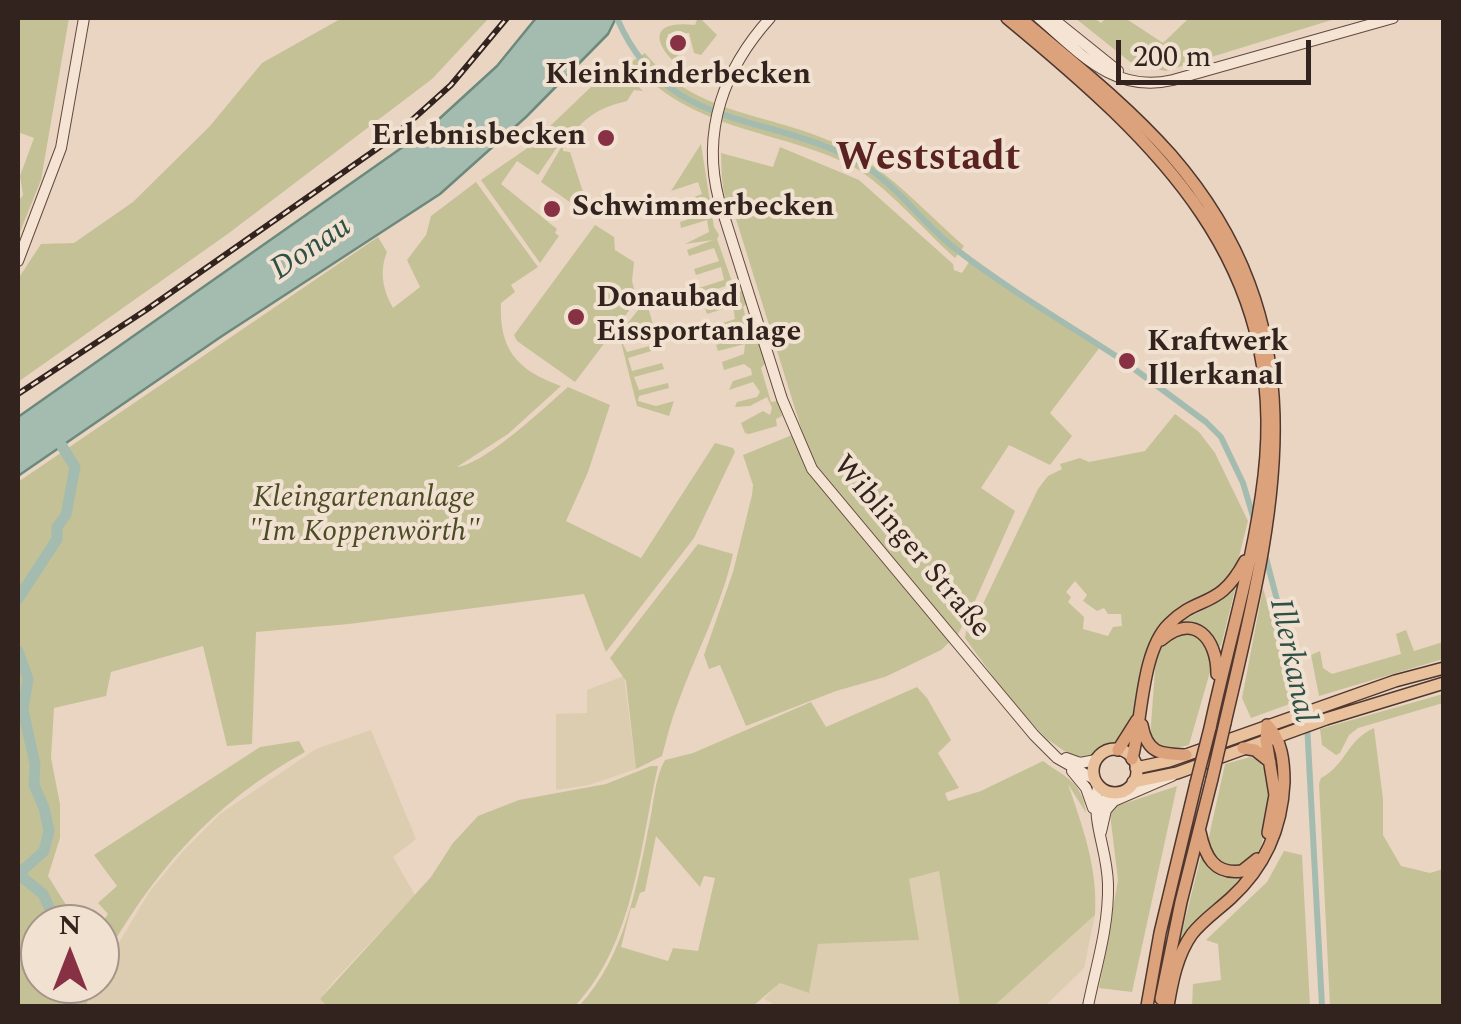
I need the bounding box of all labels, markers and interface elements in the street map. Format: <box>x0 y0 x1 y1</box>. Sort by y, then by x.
scale bar <box>1121 20 1316 82</box>
marker: Kleinkinderbecken <box>667 32 689 54</box>
text: 200 m <box>1133 34 1211 80</box>
place label: Kleinkinderbecken <box>545 59 811 95</box>
place label: Erlebnisbecken <box>371 120 586 156</box>
marker: Erlebnisbecken <box>595 127 617 149</box>
district label: Weststadt <box>835 137 1021 185</box>
place label: Schwimmerbecken <box>572 191 834 227</box>
marker: Schwimmerbecken <box>541 198 563 220</box>
water label: Donau <box>264 209 360 291</box>
place label: Donaubad Eissportanlage <box>596 282 801 352</box>
marker: Donaubad Eissportanlage <box>565 306 587 328</box>
place label: Kraftwerk Illerkanal <box>1147 326 1289 396</box>
marker: Kraftwerk Illerkanal <box>1116 350 1138 372</box>
street label: Wiblinger Straße <box>823 449 997 647</box>
park label: Kleingartenanlage "Im Koppenwörth" <box>248 482 480 552</box>
water label: Illerkanal <box>1258 596 1322 726</box>
north arrow <box>20 904 120 1004</box>
text: N <box>59 904 81 947</box>

